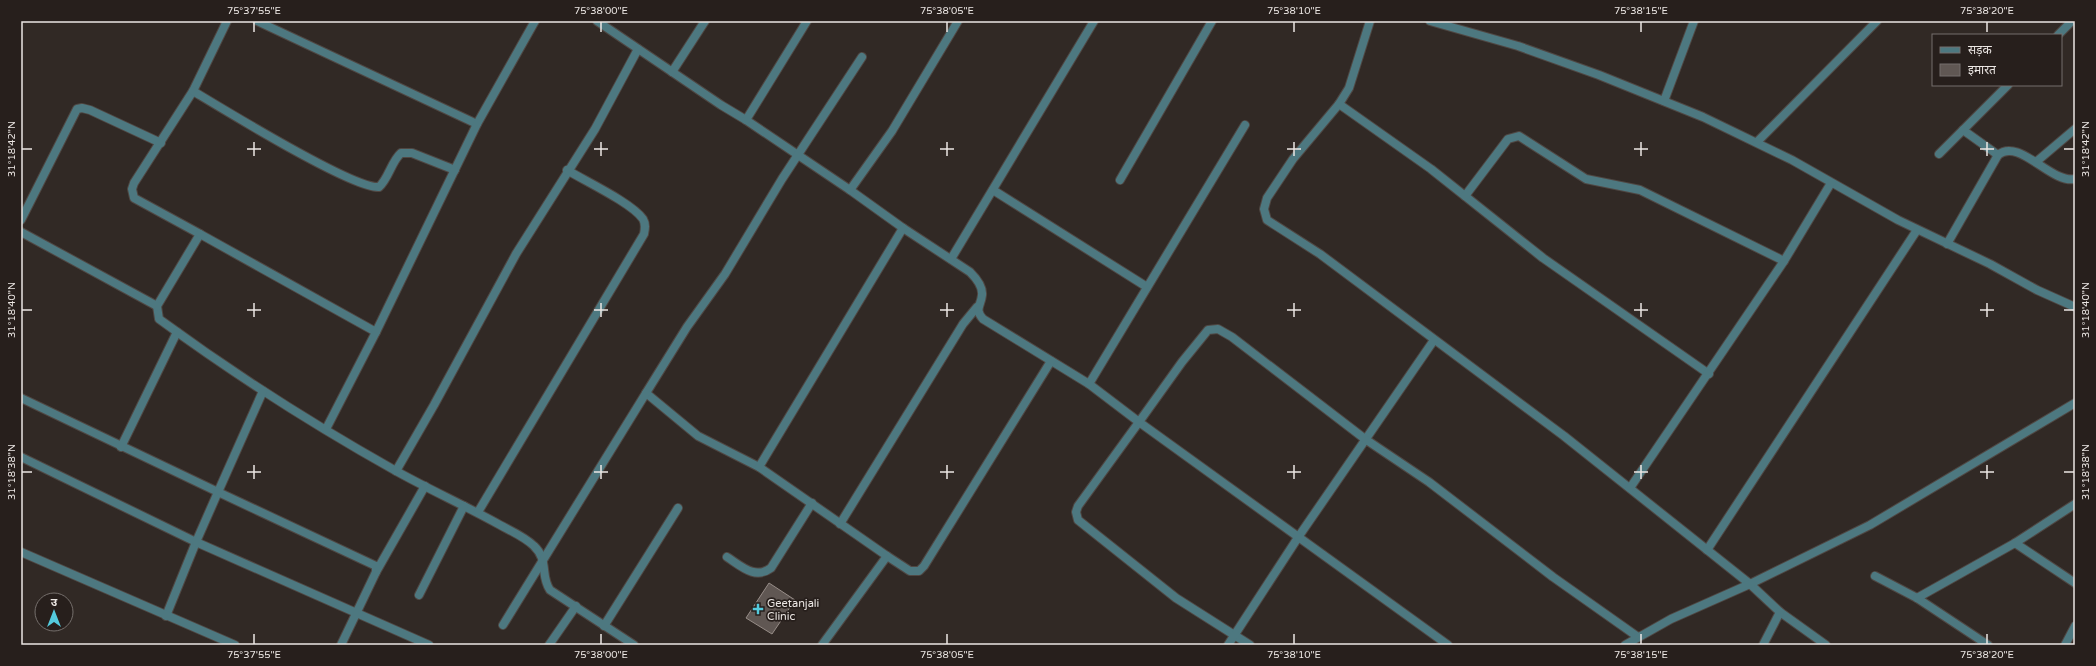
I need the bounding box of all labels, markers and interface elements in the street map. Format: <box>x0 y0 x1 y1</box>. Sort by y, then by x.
text: 75°37'55"E <box>227 5 281 17</box>
text: 75°38'00"E <box>574 5 628 17</box>
text: 75°38'05"E <box>920 5 974 17</box>
text: 75°38'10"E <box>1267 5 1321 17</box>
text: 75°38'15"E <box>1614 5 1668 17</box>
text: 75°38'20"E <box>1960 5 2014 17</box>
legend <box>1932 34 2062 86</box>
text: सड़क <box>1968 43 1993 57</box>
text: इमारत <box>1968 63 1997 77</box>
text: 31°18'42"N <box>6 121 18 177</box>
text: 31°18'42"N <box>2080 121 2092 177</box>
text: 31°18'40"N <box>6 282 18 338</box>
text: 31°18'40"N <box>2080 282 2092 338</box>
text: 31°18'38"N <box>6 444 18 500</box>
text: 31°18'38"N <box>2080 444 2092 500</box>
north arrow <box>34 592 74 632</box>
text: उ <box>51 596 58 609</box>
place label: Geetanjali Clinic <box>767 597 819 623</box>
marker: Geetanjali Clinic <box>752 603 764 615</box>
text: 75°37'55"E <box>227 649 281 661</box>
text: 75°38'00"E <box>574 649 628 661</box>
text: 75°38'05"E <box>920 649 974 661</box>
text: 75°38'10"E <box>1267 649 1321 661</box>
text: 75°38'15"E <box>1614 649 1668 661</box>
text: 75°38'20"E <box>1960 649 2014 661</box>

